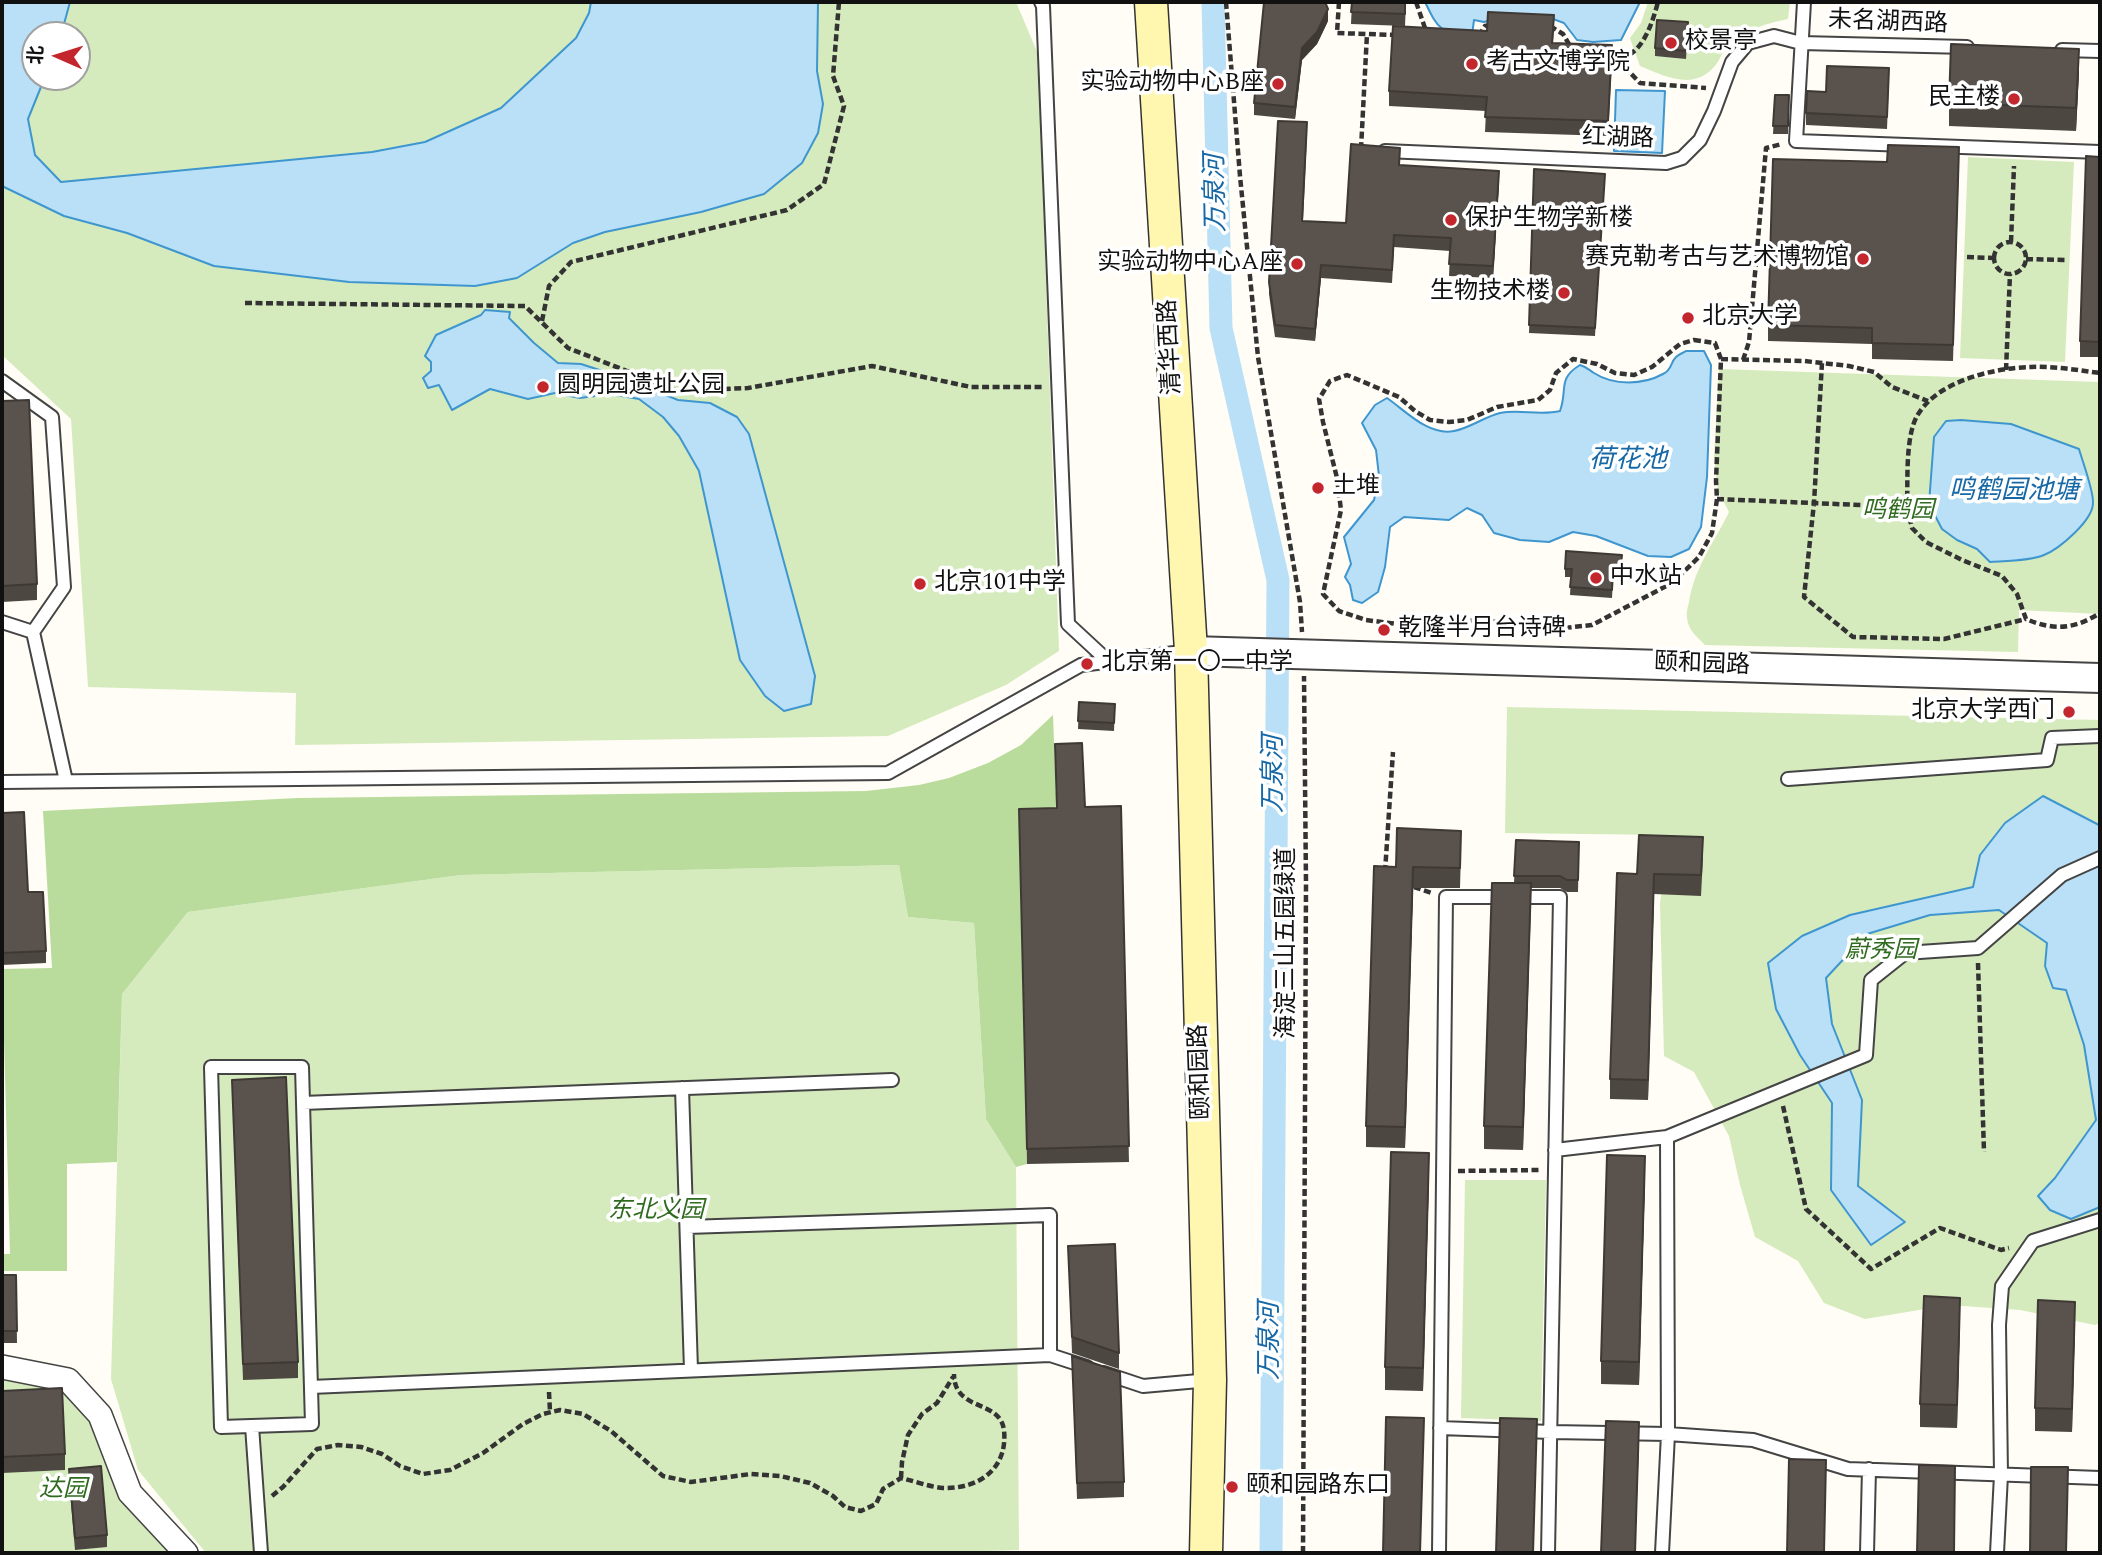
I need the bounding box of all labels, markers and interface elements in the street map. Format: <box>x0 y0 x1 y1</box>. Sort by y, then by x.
street label: 未名湖西路 <box>1828 8 1948 40</box>
north arrow <box>21 21 91 91</box>
place label: 校景亭 <box>1685 29 1757 57</box>
marker: 校景亭 <box>1663 35 1679 51</box>
text: 北 <box>22 45 52 65</box>
place label: 考古文博学院 <box>1486 50 1630 78</box>
marker: 考古文博学院 <box>1464 56 1480 72</box>
place label: 实验动物中心B座 <box>1080 70 1264 98</box>
marker: 实验动物中心B座 <box>1270 76 1286 92</box>
place label: 民主楼 <box>1928 85 2000 113</box>
marker: 民主楼 <box>2006 91 2022 107</box>
street label: 红湖路 <box>1582 124 1654 156</box>
water label: 万泉河 <box>1202 154 1234 232</box>
place label: 保护生物学新楼 <box>1465 206 1633 234</box>
marker: 保护生物学新楼 <box>1443 212 1459 228</box>
place label: 赛克勒考古与艺术博物馆 <box>1585 245 1849 273</box>
place label: 实验动物中心A座 <box>1097 250 1283 278</box>
marker: 赛克勒考古与艺术博物馆 <box>1855 251 1871 267</box>
marker: 实验动物中心A座 <box>1289 256 1305 272</box>
place label: 生物技术楼 <box>1430 279 1550 307</box>
marker: 生物技术楼 <box>1556 285 1572 301</box>
street label: 清华西路 <box>1155 298 1189 396</box>
place label: 北京大学 <box>1702 304 1798 332</box>
marker: 北京大学 <box>1680 310 1696 326</box>
place label: 圆明园遗址公园 <box>557 373 725 401</box>
marker: 圆明园遗址公园 <box>535 379 551 395</box>
water label: 荷花池 <box>1589 446 1667 478</box>
place label: 土堆 <box>1332 474 1380 502</box>
water label: 鸣鹤园池塘 <box>1949 477 2079 509</box>
marker: 土堆 <box>1310 480 1326 496</box>
park label: 鸣鹤园 <box>1862 498 1934 526</box>
place label: 中水站 <box>1610 564 1682 592</box>
place label: 北京101中学 <box>934 570 1066 598</box>
marker: 中水站 <box>1588 570 1604 586</box>
marker: 北京101中学 <box>912 576 928 592</box>
place label: 乾隆半月台诗碑 <box>1398 616 1566 644</box>
marker: 乾隆半月台诗碑 <box>1376 622 1392 638</box>
place label: 北京第一〇一中学 <box>1101 650 1293 678</box>
street label: 颐和园路 <box>1654 650 1750 682</box>
marker: 北京第一〇一中学 <box>1079 656 1095 672</box>
place label: 北京大学西门 <box>1911 698 2055 726</box>
marker: 北京大学西门 <box>2061 704 2077 720</box>
water label: 万泉河 <box>1260 735 1292 813</box>
street label: 海淀三山五园绿道 <box>1274 847 1302 1039</box>
park label: 蔚秀园 <box>1845 938 1917 966</box>
street label: 颐和园路 <box>1186 1024 1218 1120</box>
park label: 东北义园 <box>608 1198 704 1226</box>
water label: 万泉河 <box>1256 1302 1288 1380</box>
place label: 颐和园路东口 <box>1246 1473 1390 1501</box>
park label: 达园 <box>39 1477 87 1505</box>
marker: 颐和园路东口 <box>1224 1479 1240 1495</box>

